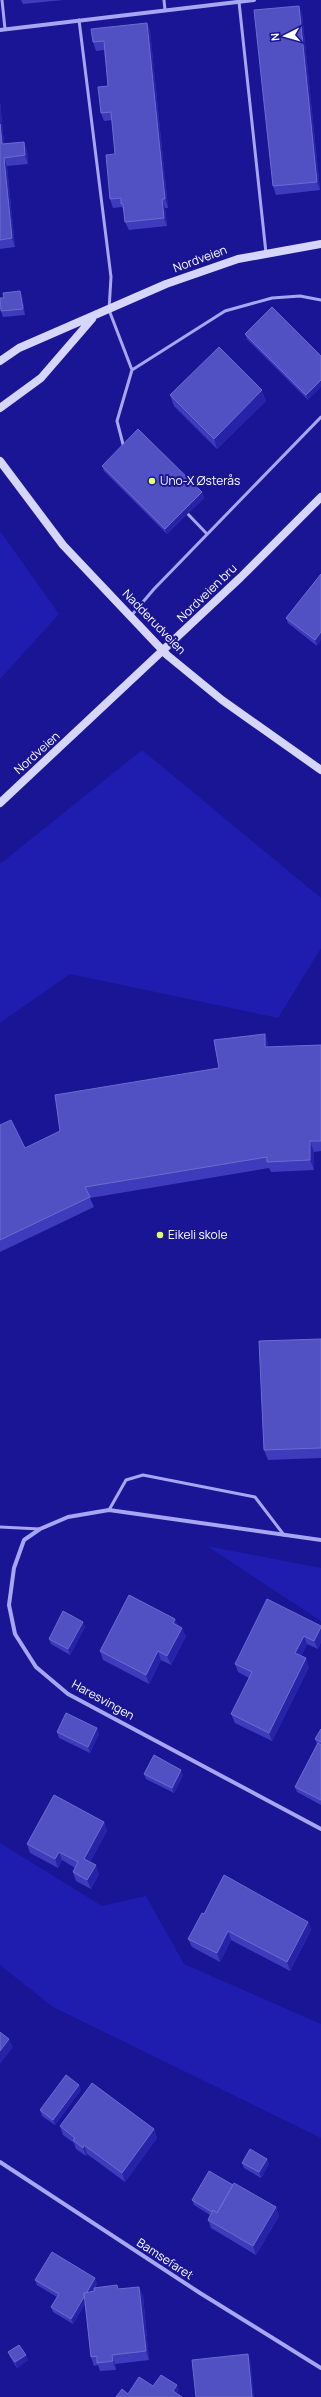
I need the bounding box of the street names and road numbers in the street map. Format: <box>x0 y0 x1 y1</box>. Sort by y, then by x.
street label: Nordveien <box>170 241 229 276</box>
street label: Nordveien bru <box>173 560 240 626</box>
street label: Nadderudveien <box>119 585 190 658</box>
street label: Nordveien <box>10 727 63 778</box>
street label: Haresvingen <box>69 1675 138 1724</box>
street label: Bamsefaret <box>134 2234 197 2283</box>

